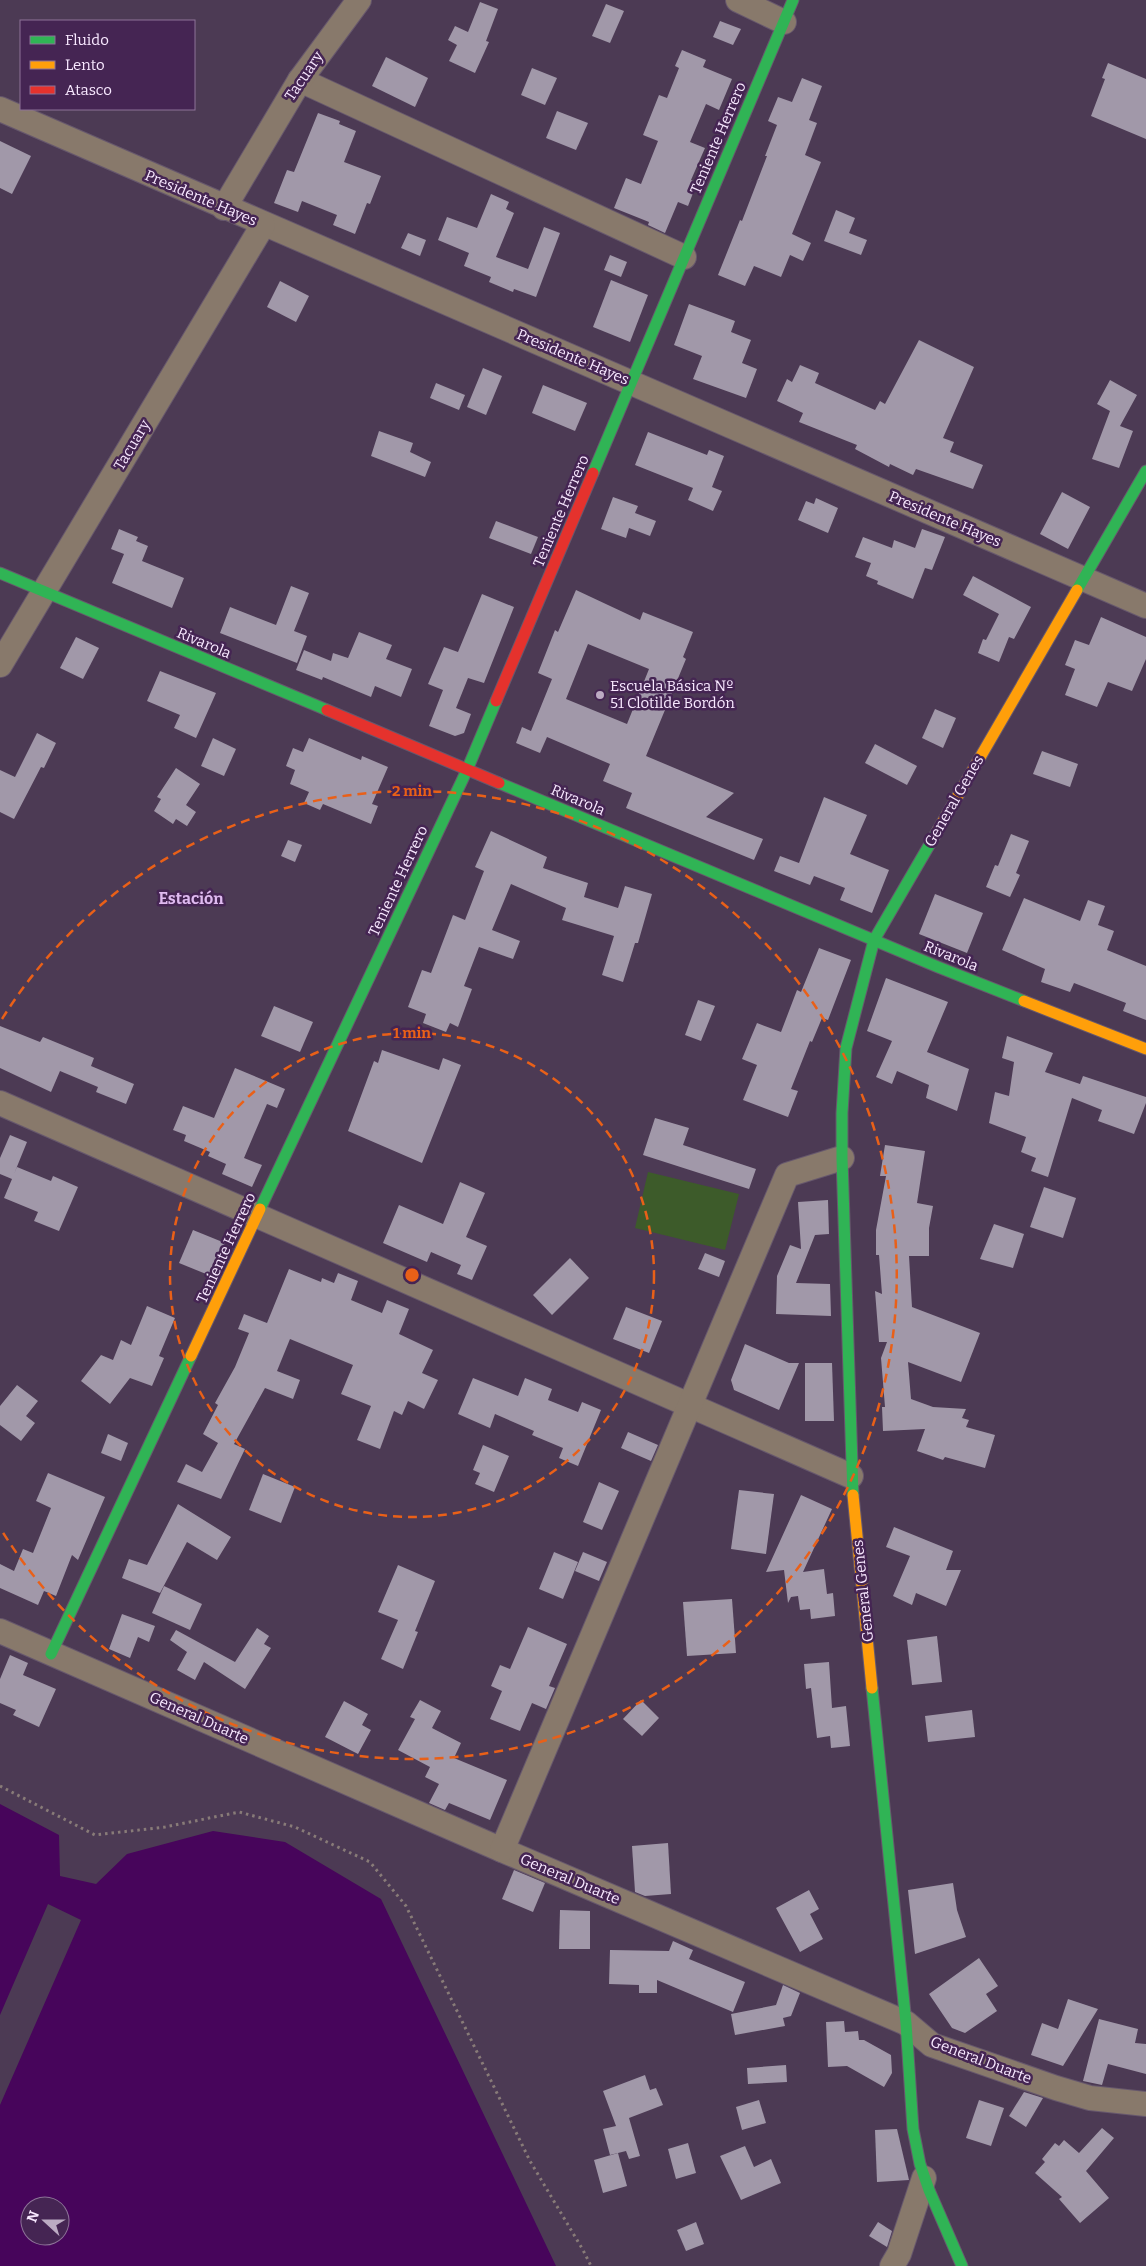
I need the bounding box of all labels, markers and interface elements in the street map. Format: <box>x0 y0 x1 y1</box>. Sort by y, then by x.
legend <box>20 20 195 110</box>
text: Fluido <box>65 31 109 49</box>
street label: Tacuary <box>281 48 327 104</box>
text: Lento <box>65 56 105 74</box>
street label: Teniente Herrero <box>686 79 750 197</box>
text: Atasco <box>65 81 112 99</box>
street label: Presidente Hayes <box>142 166 260 230</box>
street label: Presidente Hayes <box>514 325 632 389</box>
street label: Tacuary <box>110 416 154 474</box>
street label: Teniente Herrero <box>529 452 593 570</box>
street label: Presidente Hayes <box>886 487 1004 551</box>
street label: Rivarola <box>174 624 234 662</box>
place label: Escuela Básica Nº 51 Clotilde Bordón <box>610 677 735 712</box>
marker: Escuela Básica Nº 51 Clotilde Bordón <box>594 689 606 701</box>
street label: General Genes <box>921 752 987 850</box>
street label: Rivarola <box>548 781 608 819</box>
text: 2 min <box>392 782 432 800</box>
street label: Teniente Herrero <box>364 823 432 939</box>
district label: Estación <box>158 889 224 908</box>
street label: Rivarola <box>921 937 981 975</box>
text: 1 min <box>393 1024 431 1042</box>
street label: Teniente Herrero <box>192 1190 260 1306</box>
centre of rings <box>403 1266 421 1284</box>
street label: General Genes <box>849 1539 877 1643</box>
street label: General Duarte <box>147 1688 251 1748</box>
street label: General Duarte <box>517 1850 623 1908</box>
street label: General Duarte <box>928 2032 1034 2088</box>
north arrow <box>20 2196 70 2246</box>
text: N <box>23 2208 43 2225</box>

